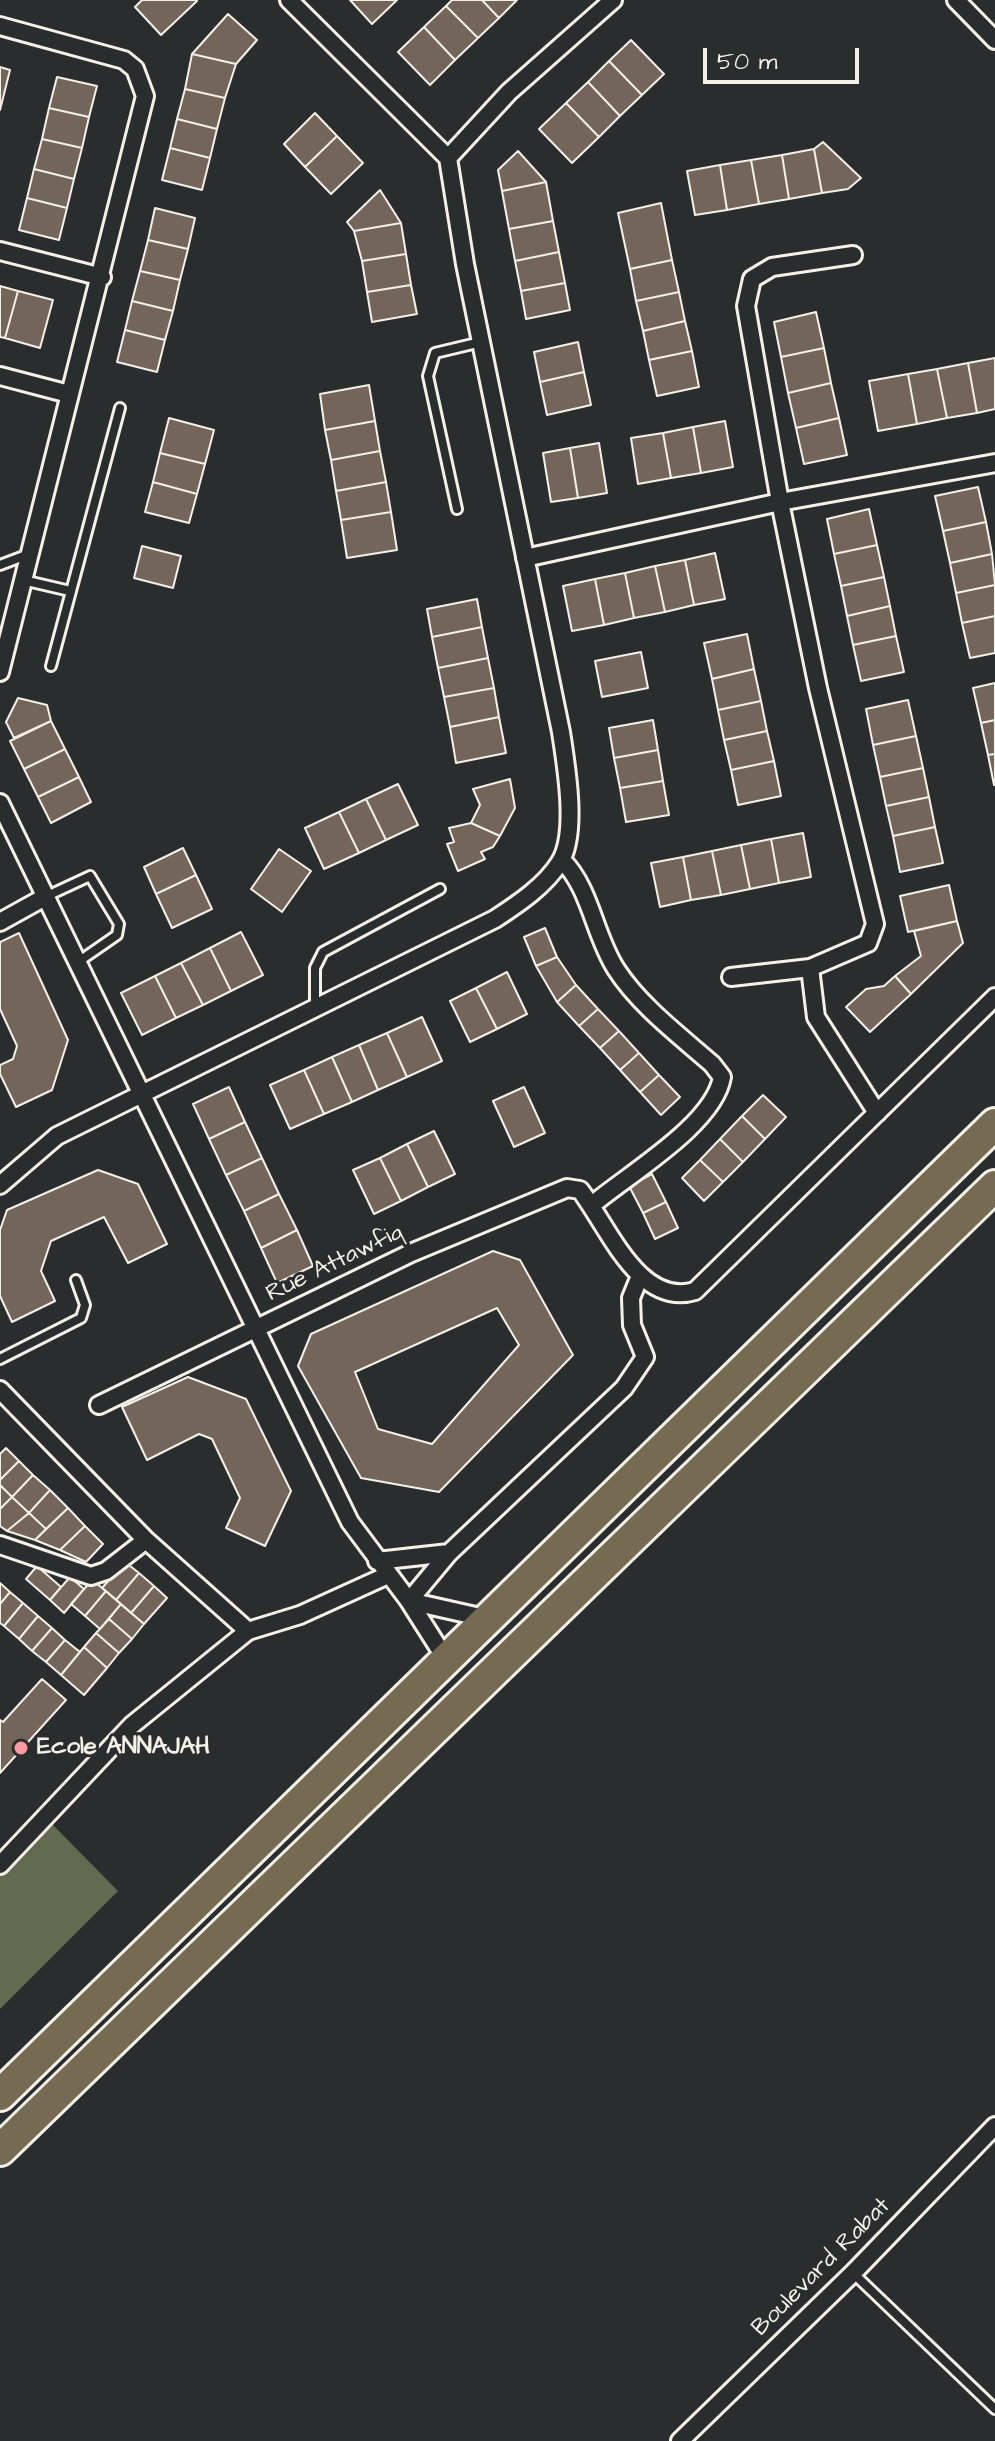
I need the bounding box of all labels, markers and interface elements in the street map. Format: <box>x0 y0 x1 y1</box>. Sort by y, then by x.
scale bar <box>707 32 863 82</box>
text: 50 m <box>717 45 777 79</box>
street label: Rue Attawfiq <box>262 1219 408 1309</box>
place label: Ecole ANNAJAH <box>37 1734 210 1762</box>
marker: Ecole ANNAJAH <box>12 1739 30 1757</box>
street label: Boulevard Rabat <box>747 2193 897 2343</box>

